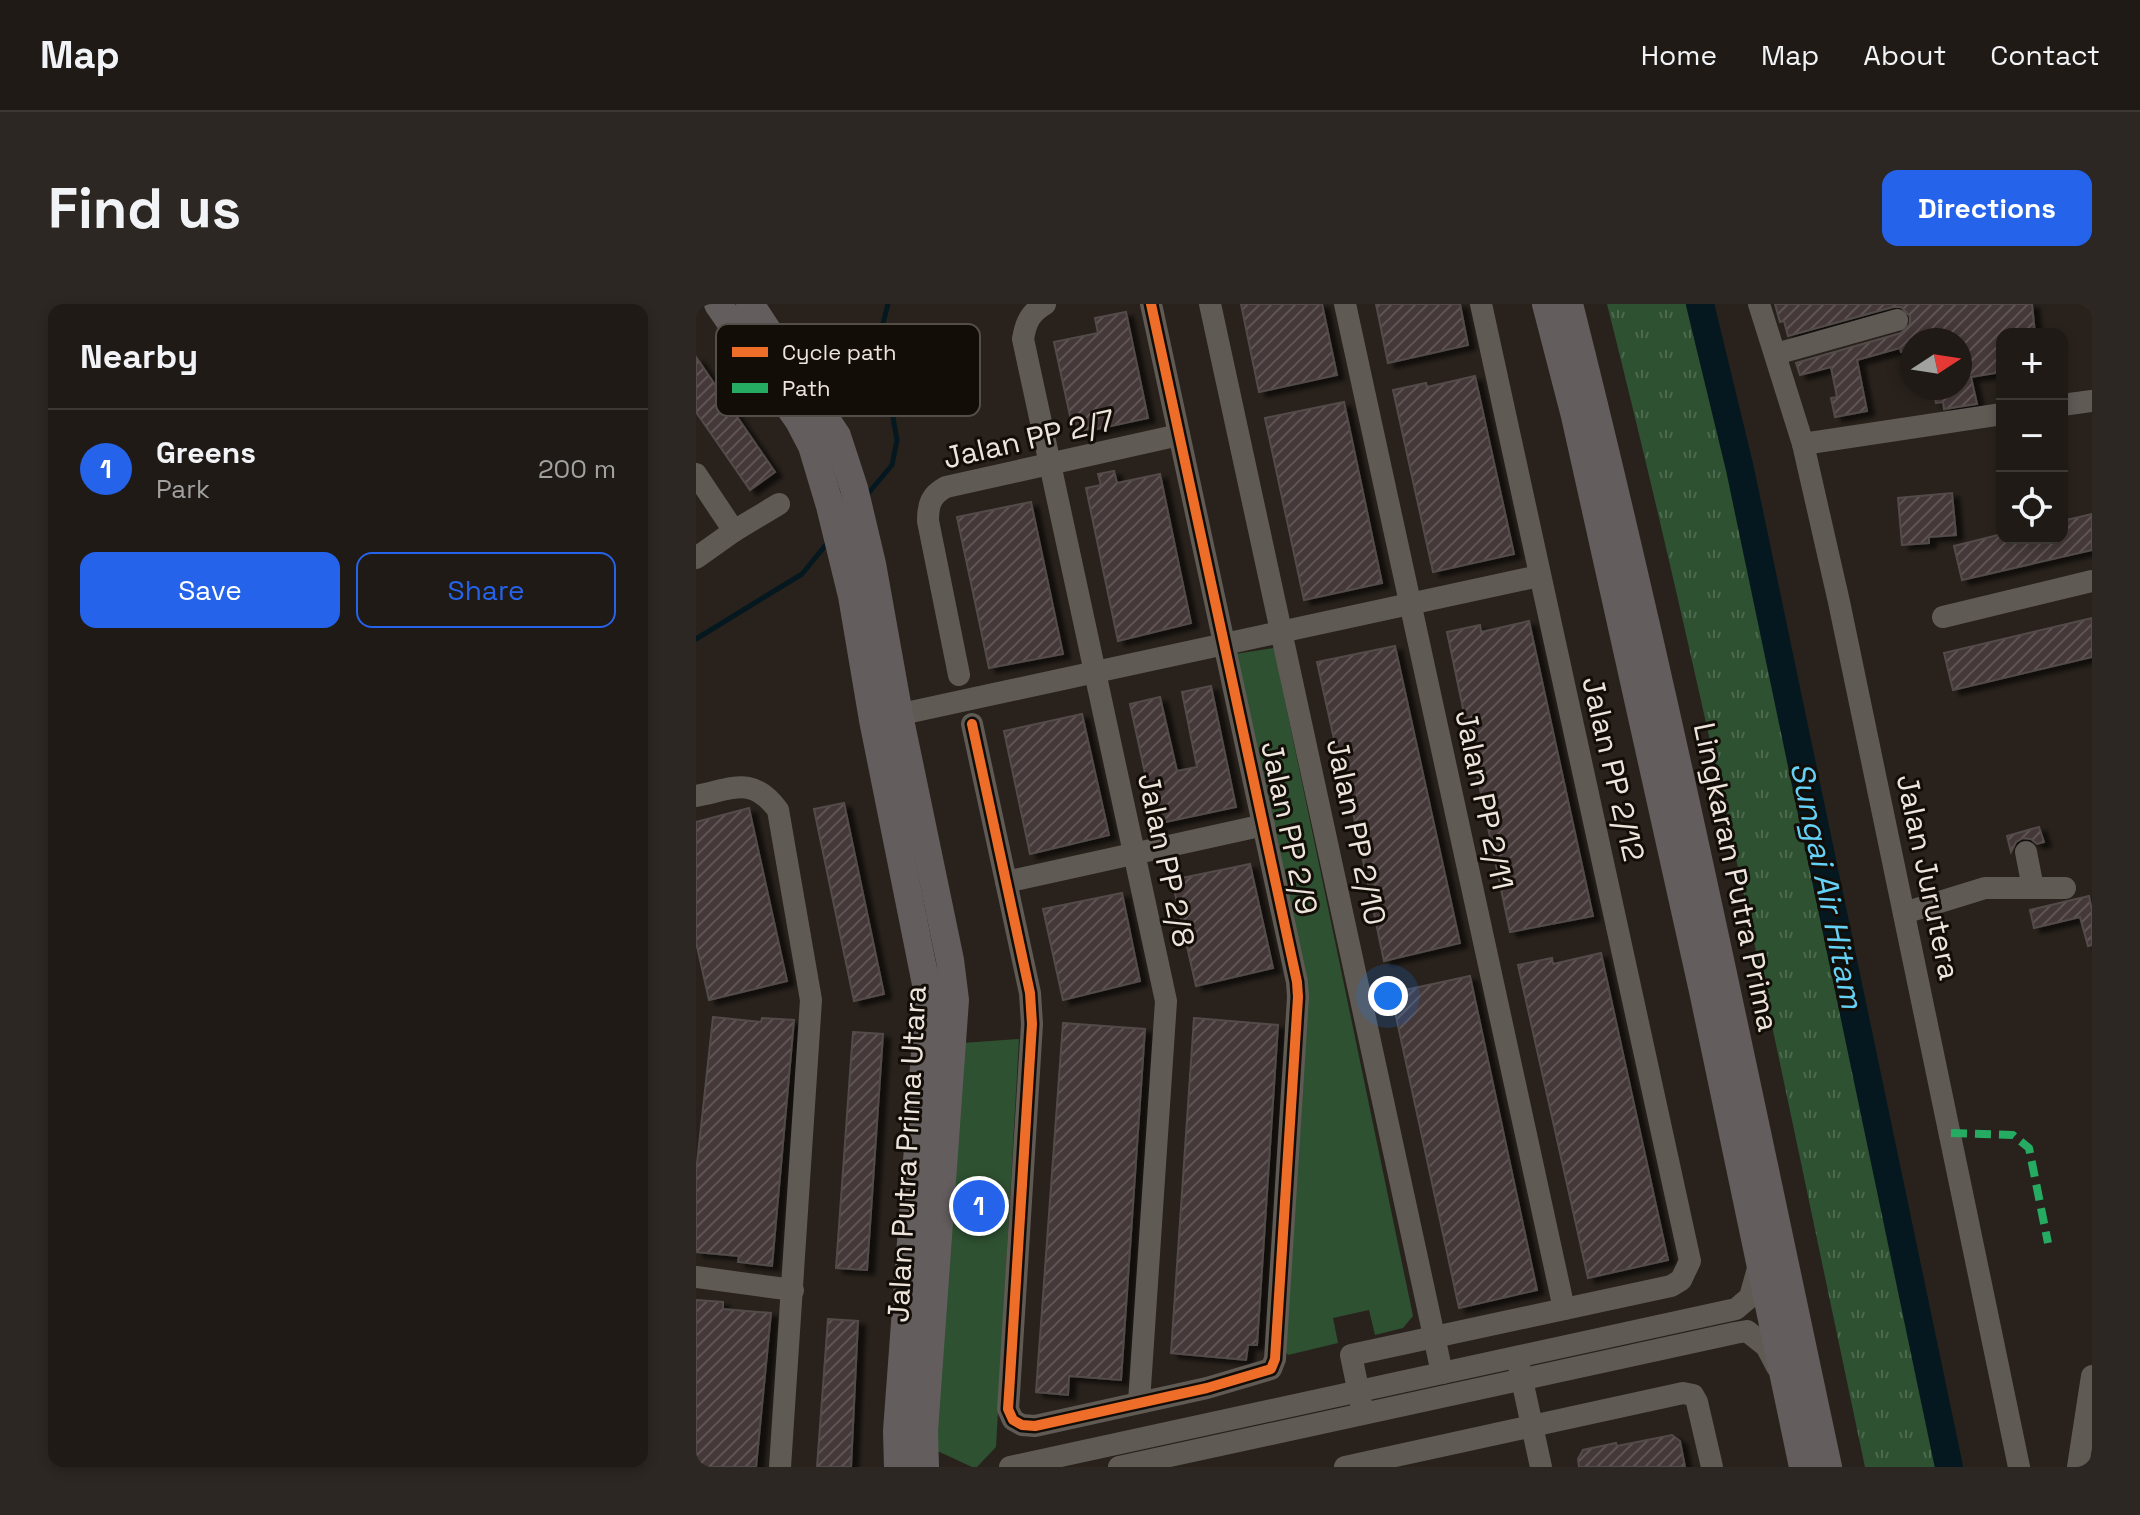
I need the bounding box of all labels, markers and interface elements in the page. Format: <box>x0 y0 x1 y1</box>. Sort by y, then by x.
text: Map <box>40 31 120 79</box>
text: Home <box>1641 37 1717 73</box>
text: Map <box>1761 37 1819 73</box>
text: About <box>1863 37 1946 73</box>
text: Contact <box>1990 37 2100 73</box>
button: Directions <box>1882 170 2092 246</box>
text: Find us <box>48 173 241 244</box>
legend <box>716 324 980 416</box>
north arrow <box>1900 328 1972 400</box>
map controls <box>1996 328 2068 544</box>
button: + <box>1996 328 2068 400</box>
text: Nearby <box>80 335 198 378</box>
text: Cycle path <box>782 338 897 366</box>
text: Path <box>782 374 831 402</box>
street label: Jalan PP 2/7 <box>939 400 1118 477</box>
button: − <box>1996 400 2068 472</box>
text: Greens <box>156 433 256 472</box>
text: 1 <box>100 452 112 486</box>
text: 200 m <box>538 452 616 486</box>
text: Park <box>156 472 210 506</box>
button: locate <box>1996 472 2068 544</box>
button: Save <box>80 552 340 628</box>
button: Share <box>356 552 616 628</box>
street label: Jalan PP 2/12 <box>1573 673 1654 865</box>
street label: Jalan PP 2/11 <box>1446 706 1523 893</box>
street label: Lingkaran Putra Prima <box>1685 719 1788 1035</box>
street label: Jalan PP 2/10 <box>1318 735 1395 929</box>
street label: Jalan PP 2/9 <box>1252 738 1327 918</box>
water label: Sungai Air Hitam <box>1781 758 1873 1013</box>
street label: Jalan PP 2/8 <box>1129 769 1204 950</box>
street label: Jalan Jurutera <box>1888 771 1969 983</box>
your location <box>1368 976 1408 1016</box>
street label: Jalan Putra Prima Utara <box>878 984 935 1323</box>
pin: 1 <box>953 1176 1005 1236</box>

